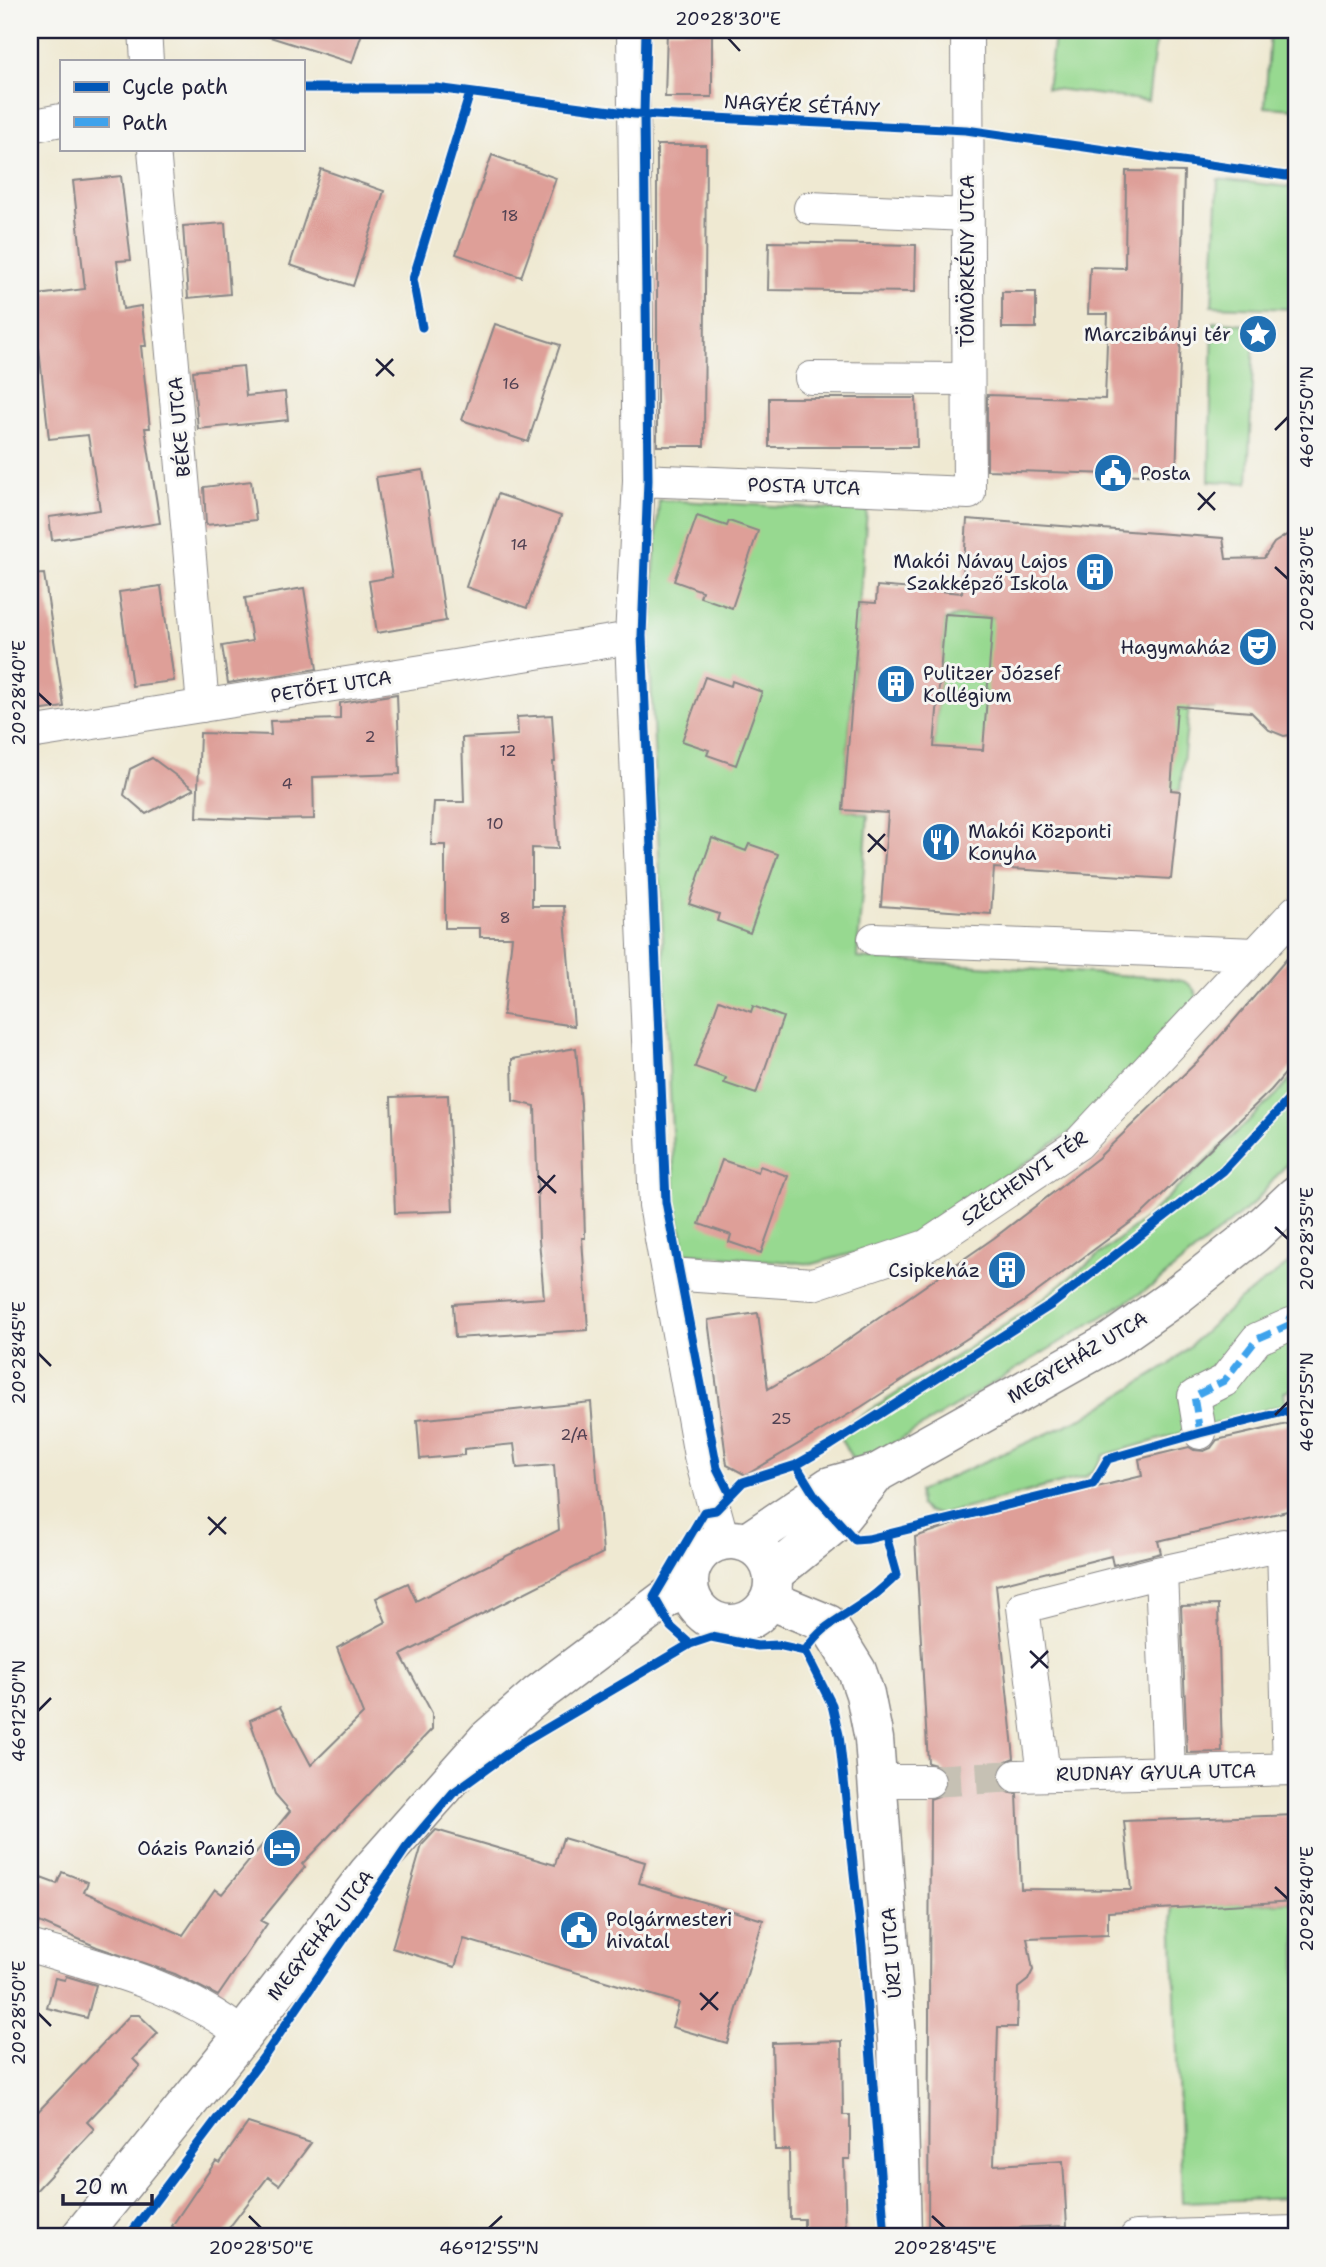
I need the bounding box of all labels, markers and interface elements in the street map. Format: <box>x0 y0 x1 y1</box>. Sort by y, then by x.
text: 20°28'30"E <box>675 7 781 31</box>
legend <box>60 60 304 150</box>
text: Cycle path <box>122 73 228 101</box>
street label: NAGYÉR SÉTÁNY <box>723 88 881 122</box>
text: Path <box>122 109 168 137</box>
street label: TÖMÖRKÉNY UTCA <box>954 174 980 347</box>
house number: 18 <box>501 205 519 226</box>
place icon: Marczibányi tér <box>1237 313 1279 355</box>
place label: Marczibányi tér <box>1084 322 1231 347</box>
text: 46°12'50"N <box>1295 366 1319 468</box>
house number: 16 <box>502 373 520 394</box>
street label: BÉKE UTCA <box>162 375 196 478</box>
public building icon: Posta <box>1092 452 1134 494</box>
place label: Posta <box>1140 461 1191 486</box>
street label: POSTA UTCA <box>747 472 861 501</box>
text: 20°28'30"E <box>1295 526 1319 632</box>
house number: 14 <box>510 534 528 555</box>
place label: Makói Návay Lajos Szakképző Iskola <box>893 549 1068 596</box>
building icon: Makói Návay Lajos Szakképző Iskola <box>1074 551 1116 593</box>
theatre icon: Hagymaház <box>1237 626 1279 668</box>
place label: Hagymaház <box>1120 635 1231 660</box>
text: 20°28'40"E <box>7 640 31 746</box>
place label: Pulitzer József Kollégium <box>923 661 1062 708</box>
building icon: Pulitzer József Kollégium <box>875 663 917 705</box>
street label: PETŐFI UTCA <box>269 664 394 708</box>
house number: 2 <box>364 726 376 747</box>
house number: 12 <box>499 740 517 761</box>
house number: 4 <box>281 773 293 794</box>
house number: 10 <box>486 813 504 834</box>
place label: Makói Központi Konyha <box>968 819 1112 866</box>
restaurant icon: Makói Központi Konyha <box>920 821 962 863</box>
house number: 8 <box>499 907 511 928</box>
street label: SZÉCHENYI TÉR <box>956 1125 1092 1231</box>
text: 20°28'35"E <box>1295 1187 1319 1291</box>
building icon: Csipkeház <box>986 1249 1028 1291</box>
place label: Csipkeház <box>888 1258 980 1283</box>
text: 20°28'45"E <box>7 1301 31 1405</box>
street label: MEGYEHÁZ UTCA <box>1002 1305 1152 1409</box>
text: 46°12'55"N <box>1295 1352 1319 1452</box>
house number: 25 <box>771 1408 791 1429</box>
house number: 2/A <box>560 1424 588 1445</box>
text: 46°12'50"N <box>7 1660 31 1762</box>
street label: RUDNAY GYULA UTCA <box>1056 1758 1257 1787</box>
hotel icon: Oázis Panzió <box>261 1827 303 1869</box>
place label: Oázis Panzió <box>137 1836 255 1861</box>
text: 20°28'40"E <box>1295 1846 1319 1952</box>
street label: MEGYEHÁZ UTCA <box>261 1864 379 2006</box>
street label: ÚRI UTCA <box>875 1906 907 1999</box>
place label: Polgármesteri hivatal <box>606 1907 732 1954</box>
public building icon: Polgármesteri hivatal <box>558 1909 600 1951</box>
text: 20°28'50"E <box>7 1960 31 2066</box>
scale bar <box>63 2162 152 2206</box>
text: 20 m <box>74 2173 128 2201</box>
text: 20°28'50"E <box>208 2236 314 2260</box>
text: 46°12'55"N <box>439 2236 539 2260</box>
text: 20°28'45"E <box>893 2236 997 2260</box>

